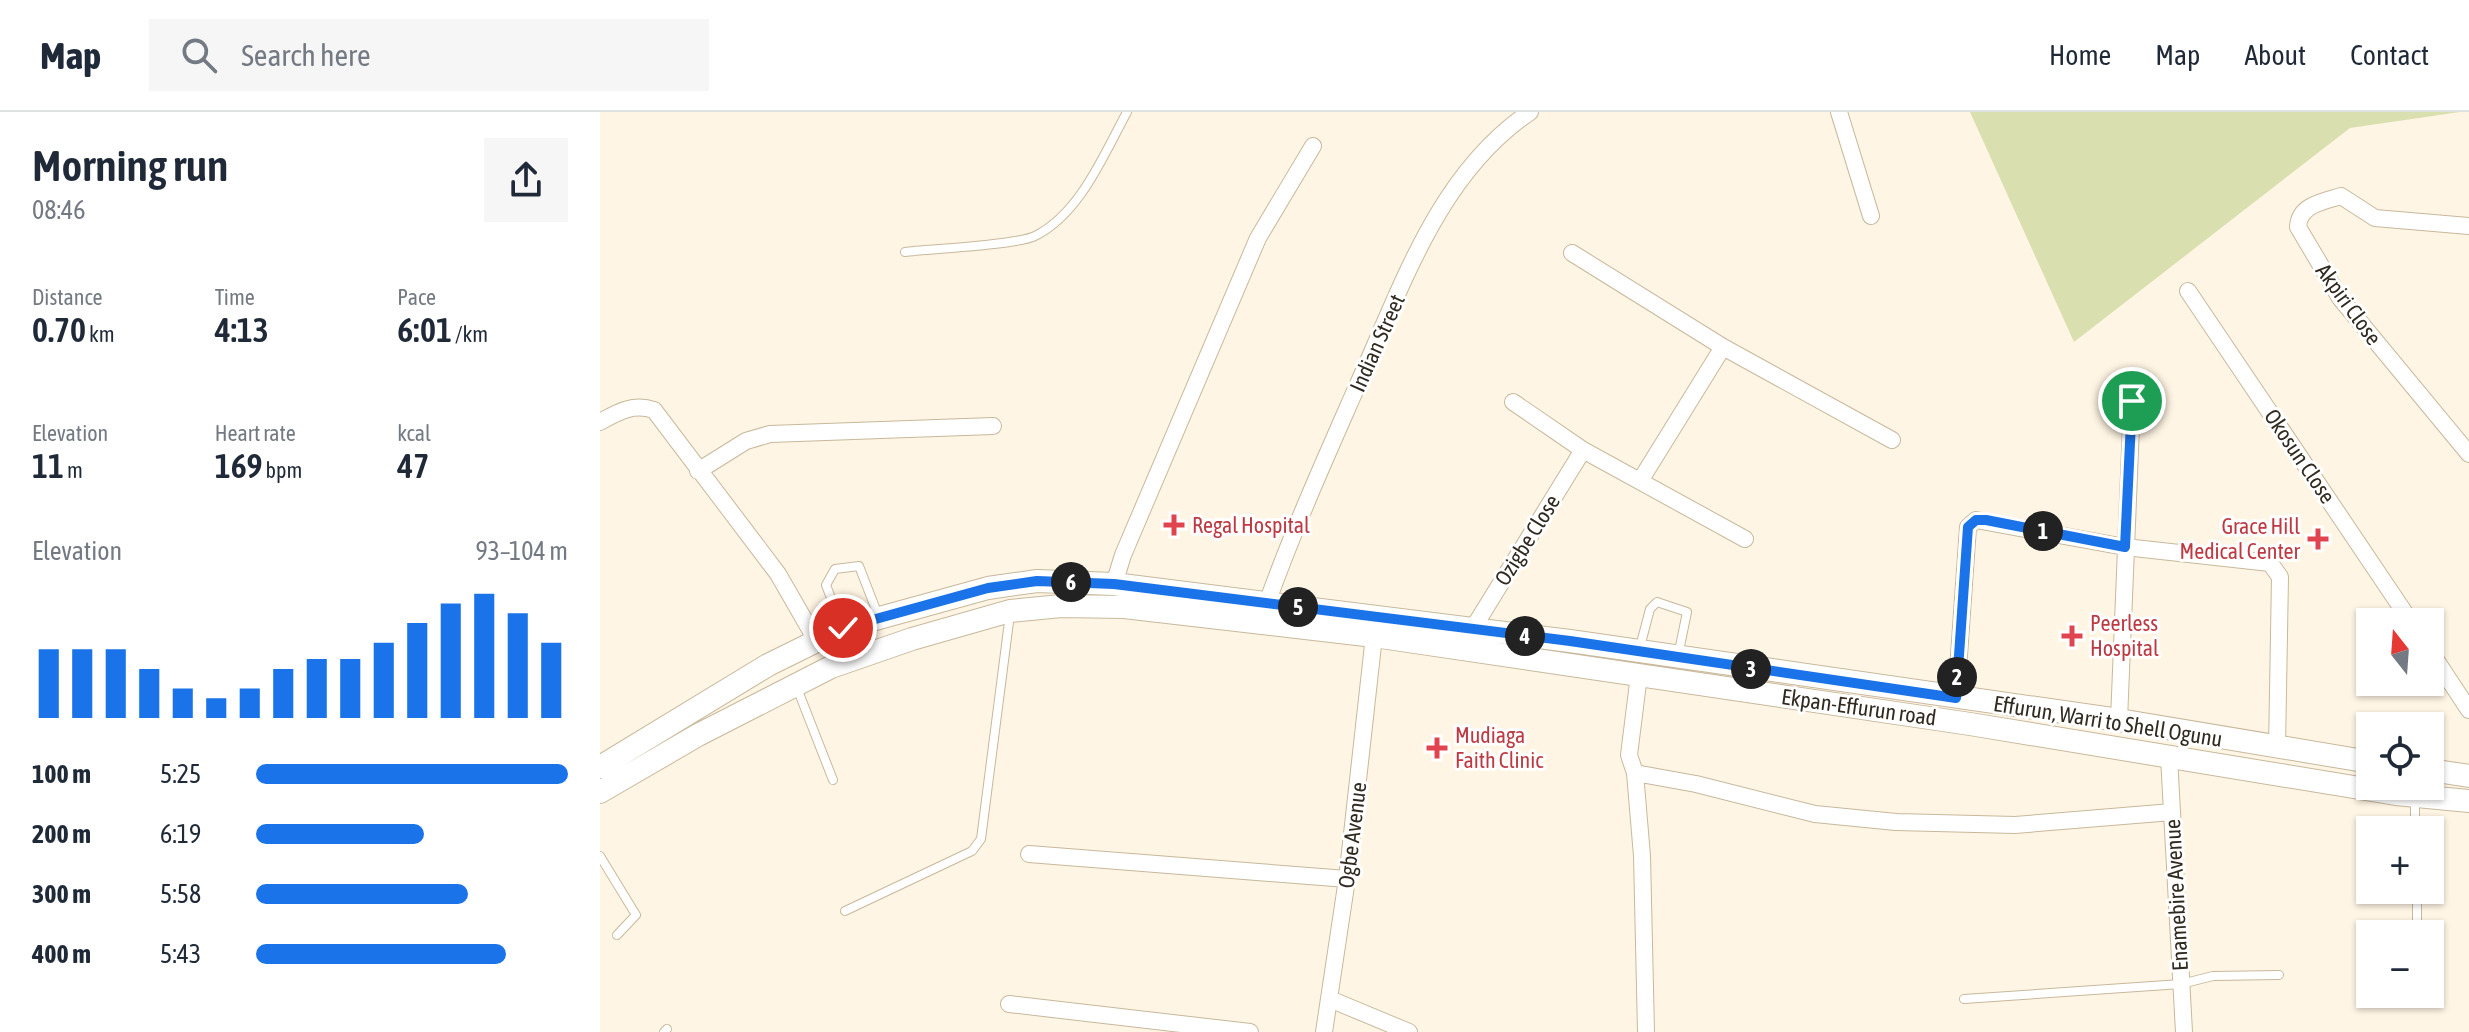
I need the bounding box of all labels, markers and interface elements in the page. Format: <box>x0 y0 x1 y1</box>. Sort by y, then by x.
search box <box>149 19 709 91</box>
icon: search <box>177 33 221 77</box>
text: Map <box>40 34 101 77</box>
text: Search here <box>241 38 371 72</box>
text: Home <box>2049 39 2111 71</box>
text: Map <box>2155 39 2200 71</box>
text: About <box>2244 39 2306 71</box>
text: Contact <box>2350 39 2429 71</box>
button: share <box>484 138 568 222</box>
text: Morning run <box>32 140 228 190</box>
text: 08:46 <box>32 195 86 225</box>
street label: Akpiri Close <box>2311 258 2387 350</box>
text: Distance <box>32 284 103 310</box>
text: Time <box>215 284 255 310</box>
text: Pace <box>397 284 436 310</box>
street label: Indian Street <box>1344 290 1410 396</box>
text: 0.70 <box>32 310 86 349</box>
text: 4:13 <box>215 310 269 349</box>
text: 6:01 <box>397 310 452 349</box>
text: km <box>86 321 115 347</box>
text: /km <box>452 321 488 347</box>
pin <box>2098 367 2166 435</box>
icon: arrive <box>2110 379 2154 423</box>
street label: Okosun Close <box>2259 404 2341 508</box>
text: Elevation <box>32 420 108 446</box>
text: Heart rate <box>215 420 296 446</box>
text: kcal <box>397 420 431 446</box>
text: 11 <box>32 446 64 485</box>
text: 169 <box>215 446 263 485</box>
text: 47 <box>397 446 429 485</box>
text: m <box>64 457 83 483</box>
text: bpm <box>263 457 302 483</box>
street label: Ozigbe Close <box>1489 490 1565 590</box>
pin: 1 <box>2023 511 2063 551</box>
place label: Regal Hospital <box>1192 512 1310 538</box>
place label: Grace Hill Medical Center <box>2180 513 2300 564</box>
marker: Regal Hospital <box>1163 514 1185 536</box>
text: 1 <box>2038 518 2048 544</box>
marker: Grace Hill Medical Center <box>2307 528 2329 550</box>
text: Elevation <box>32 536 122 566</box>
text: 93–104 m <box>476 536 568 566</box>
pin: 6 <box>1051 562 1091 602</box>
text: 6 <box>1066 569 1076 595</box>
pin: 5 <box>1278 587 1318 627</box>
pin <box>809 594 877 662</box>
text: 5 <box>1293 594 1303 620</box>
icon: check <box>821 606 865 650</box>
north arrow <box>2356 608 2444 696</box>
map controls <box>2356 608 2444 1008</box>
place label: Peerless Hospital <box>2090 610 2159 661</box>
pin: 4 <box>1505 616 1545 656</box>
text: 4 <box>1520 623 1530 649</box>
marker: Peerless Hospital <box>2061 625 2083 647</box>
pin: 3 <box>1731 649 1771 689</box>
text: 3 <box>1746 656 1756 682</box>
pin: 2 <box>1937 657 1977 697</box>
text: 2 <box>1952 664 1962 690</box>
street label: Ekpan-Effurun road <box>1780 683 1938 731</box>
street label: Effurun, Warri to Shell Ogunu <box>1992 690 2224 752</box>
button: locate <box>2356 712 2444 800</box>
place label: Mudiaga Faith Clinic <box>1455 722 1544 773</box>
marker: Mudiaga Faith Clinic <box>1426 737 1448 759</box>
text: 100 m <box>32 759 91 789</box>
text: 5:25 <box>160 759 201 789</box>
street label: Ogbe Avenue <box>1333 780 1371 890</box>
button: + <box>2356 816 2444 904</box>
street label: Enamebire Avenue <box>2159 818 2193 972</box>
text: 200 m <box>32 819 91 849</box>
text: 6:19 <box>160 819 201 849</box>
text: 300 m <box>32 879 91 909</box>
text: 5:58 <box>160 879 201 909</box>
button: − <box>2356 920 2444 1008</box>
text: 400 m <box>32 939 91 969</box>
text: 5:43 <box>160 939 201 969</box>

